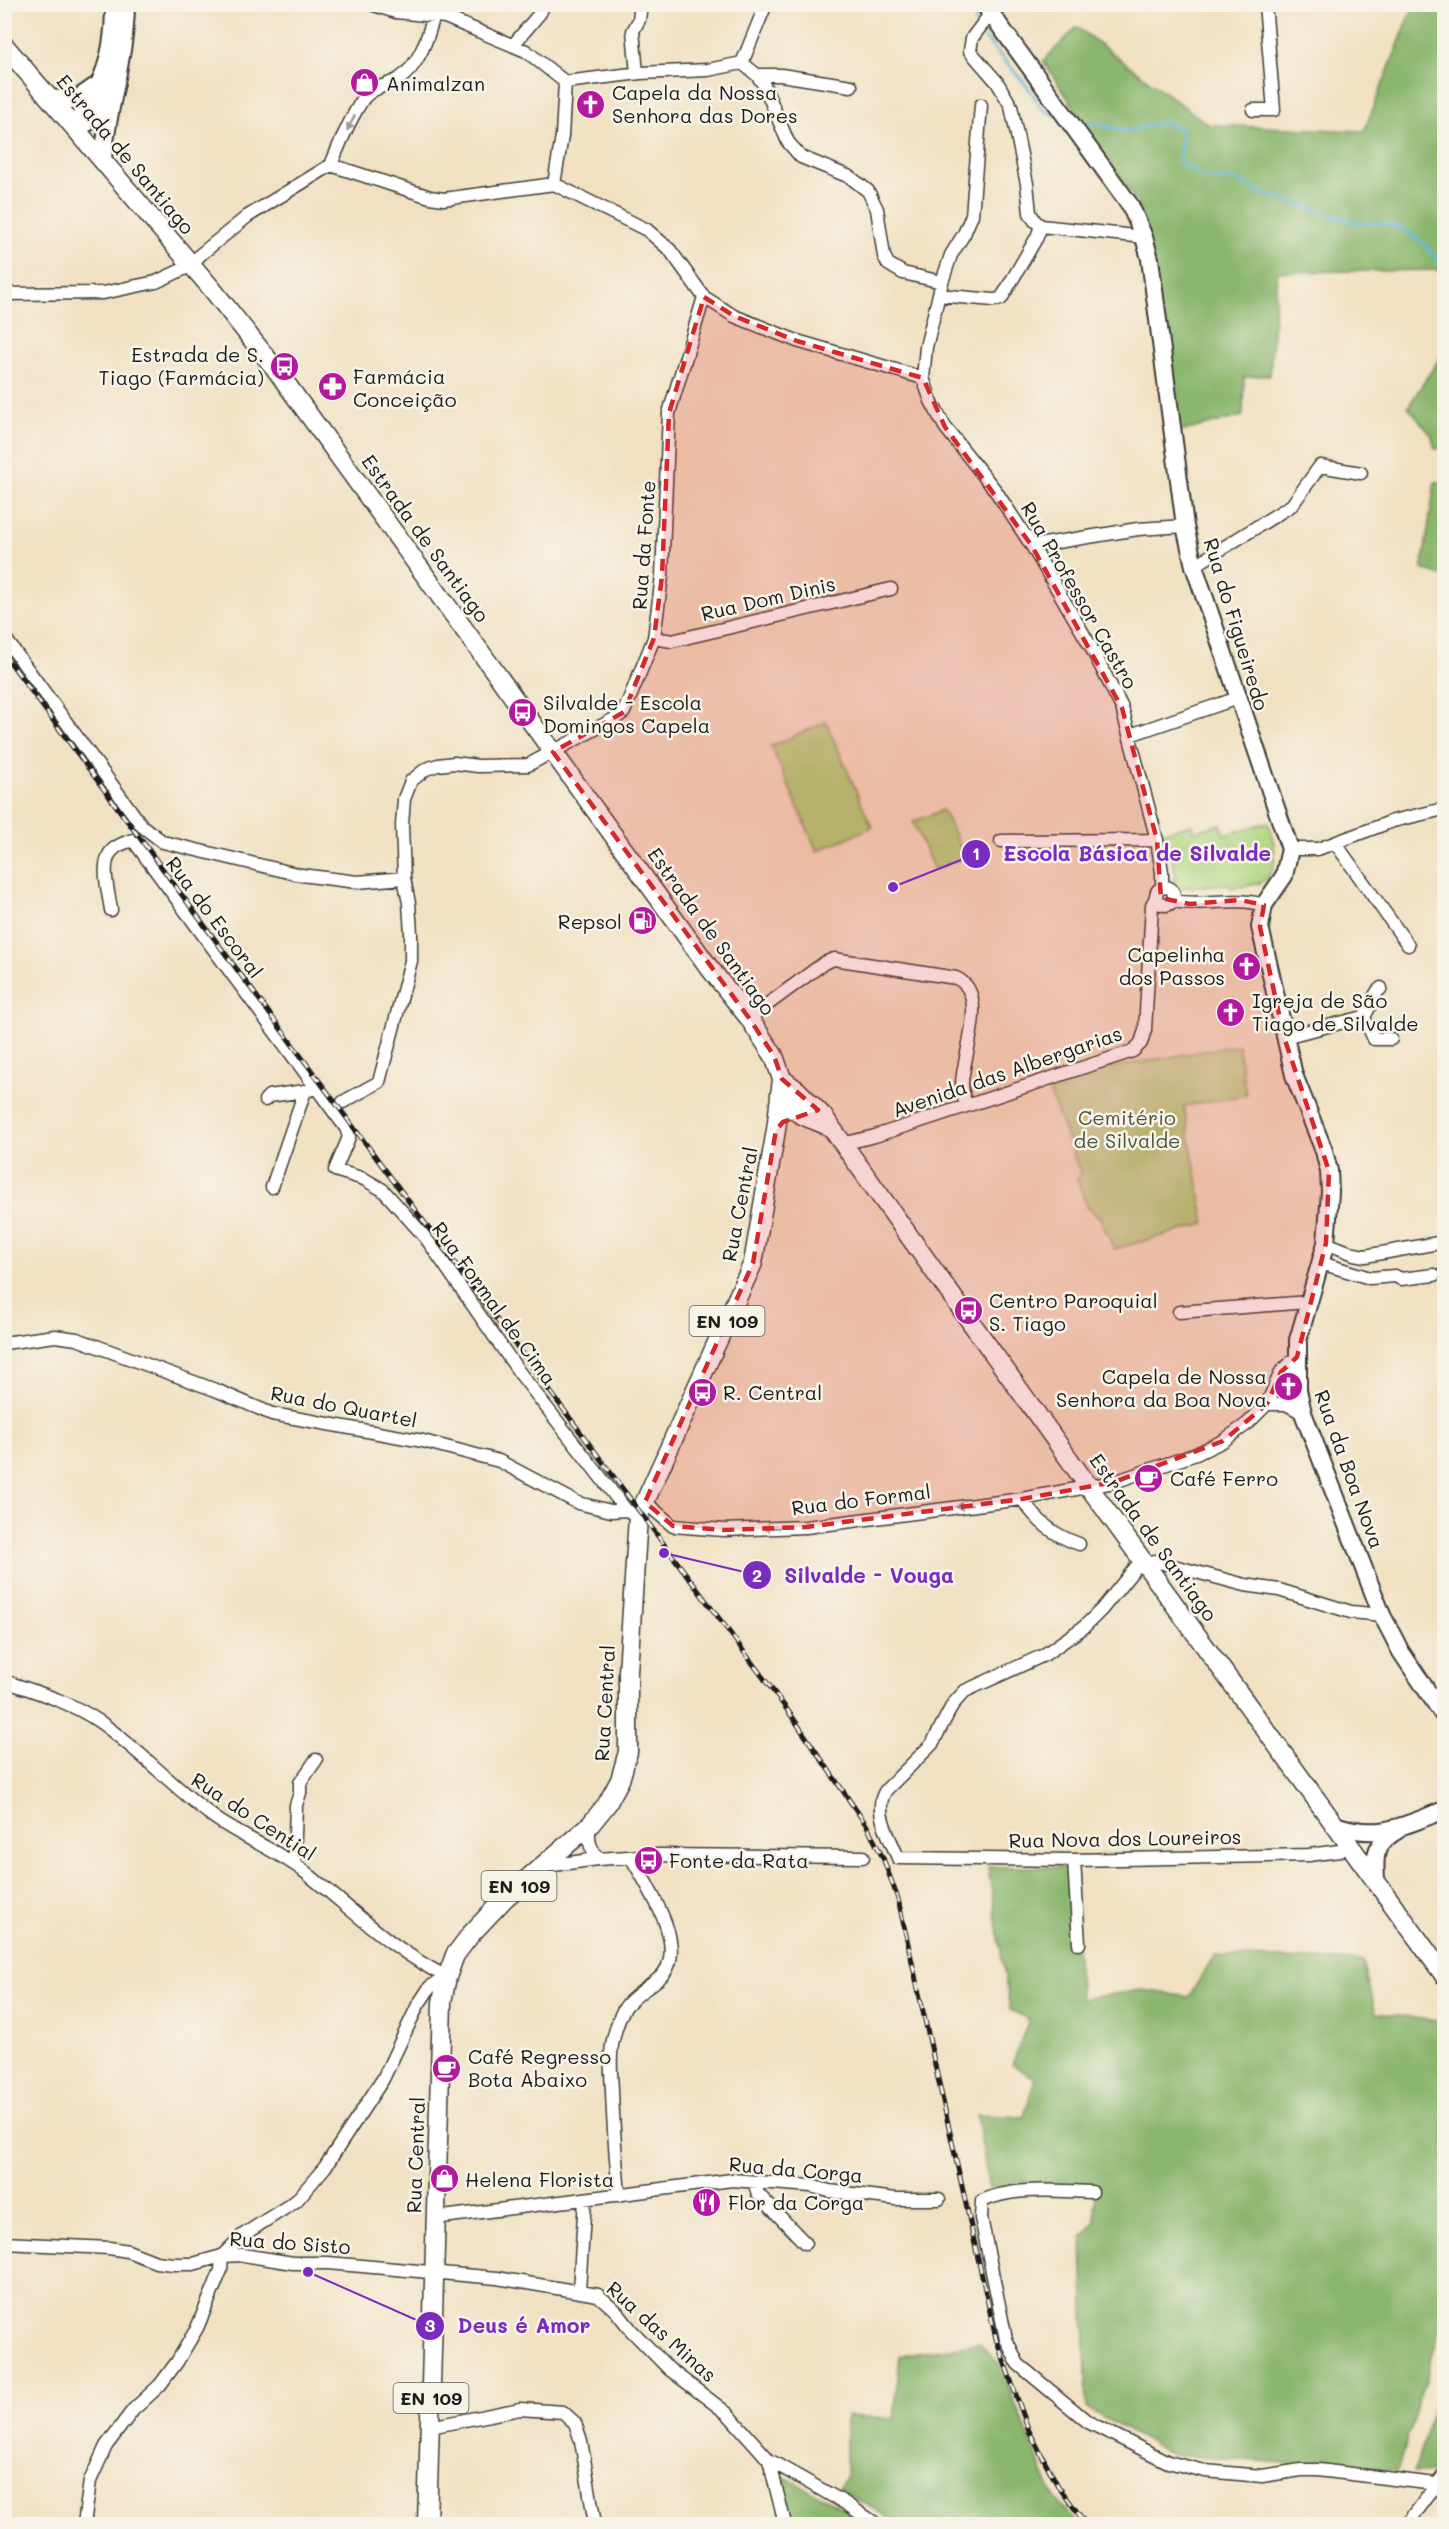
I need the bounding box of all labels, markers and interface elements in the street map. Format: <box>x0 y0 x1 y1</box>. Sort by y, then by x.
shop icon: Animalzan <box>349 67 381 99</box>
street label: Estrada de Santiago <box>51 69 201 239</box>
place label: Animalzan <box>386 70 485 96</box>
place label: Capela da Nossa Senhora das Dores <box>612 79 798 128</box>
church icon: Capela da Nossa Senhora das Dores <box>575 88 607 120</box>
one-way arrow <box>347 115 356 132</box>
place label: Estrada de S. Tiago (Farmácia) <box>98 341 264 390</box>
bus stop icon: Estrada de S. Tiago (Farmácia) <box>269 350 301 382</box>
place label: Farmácia Conceição <box>353 363 457 412</box>
pharmacy icon: Farmácia Conceição <box>316 371 348 403</box>
street label: Estrada de Santiago <box>356 449 496 627</box>
street label: Rua da Fonte <box>626 480 660 610</box>
street label: Rua Professor Castro <box>1016 497 1144 693</box>
street label: Rua do Figueiredo <box>1198 535 1276 713</box>
street label: Rua Dom Dinis <box>698 570 838 626</box>
place label: Silvalde - Escola Domingos Capela <box>543 689 710 738</box>
bus stop icon: Silvalde - Escola Domingos Capela <box>506 697 538 729</box>
callout: Escola Básica de Silvalde <box>961 835 1283 874</box>
text: Escola Básica de Silvalde <box>1003 839 1271 866</box>
text: 1 <box>972 841 980 865</box>
street label: Estrada de Santiago <box>642 842 782 1020</box>
street label: Rua do Escoral <box>161 851 269 983</box>
fuel station icon: Repsol <box>627 905 659 937</box>
place label: Repsol <box>558 908 622 934</box>
place label: Capelinha dos Passos <box>1119 941 1225 990</box>
church icon: Capelinha dos Passos <box>1230 950 1262 982</box>
place label: Igreja de São Tiago de Silvalde <box>1252 987 1419 1036</box>
church icon: Igreja de São Tiago de Silvalde <box>1215 996 1247 1028</box>
street label: Avenida das Albergarias <box>889 1019 1125 1123</box>
park label: Cemitério de Silvalde <box>1074 1104 1180 1153</box>
street label: Rua Central <box>715 1144 763 1264</box>
street label: Rua Formal de Cima <box>427 1216 563 1390</box>
place label: Centro Paroquial S. Tiago <box>989 1287 1158 1336</box>
bus stop icon: Centro Paroquial S. Tiago <box>952 1295 984 1327</box>
road number: EN 109 <box>690 1306 764 1336</box>
place label: Capela de Nossa Senhora da Boa Nova <box>1056 1363 1267 1412</box>
church icon: Capela de Nossa Senhora da Boa Nova <box>1272 1371 1304 1403</box>
bus stop icon: R. Central <box>686 1376 718 1408</box>
street label: Rua do Quartel <box>268 1379 420 1433</box>
place label: R. Central <box>723 1379 822 1405</box>
street label: Rua da Boa Nova <box>1309 1386 1391 1552</box>
street label: Estrada de Santiago <box>1084 1448 1224 1626</box>
cafe icon: Café Ferro <box>1133 1462 1165 1494</box>
place label: Café Ferro <box>1170 1465 1278 1491</box>
street label: Rua do Formal <box>790 1478 932 1520</box>
one-way arrow <box>955 1502 974 1511</box>
one-way arrow <box>761 1524 780 1533</box>
callout: Silvalde - Vouga <box>742 1556 966 1595</box>
text: Silvalde - Vouga <box>784 1561 954 1588</box>
text: 2 <box>752 1563 762 1587</box>
street label: Rua Central <box>588 1644 620 1762</box>
street label: Rua do Cential <box>187 1766 321 1866</box>
street label: Rua Nova dos Loureiros <box>1008 1823 1242 1853</box>
bus stop icon: Fonte da Rata <box>632 1844 664 1876</box>
place label: Fonte da Rata <box>669 1847 809 1873</box>
road number: EN 109 <box>482 1871 556 1901</box>
place label: Café Regresso Bota Abaixo <box>468 2043 611 2092</box>
cafe icon: Café Regresso Bota Abaixo <box>431 2052 463 2084</box>
street label: Rua Central <box>400 2096 430 2214</box>
street label: Rua da Corga <box>728 2150 864 2188</box>
shop icon: Helena Florista <box>428 2163 460 2195</box>
place label: Helena Florista <box>465 2166 614 2192</box>
restaurant icon: Flor da Corga <box>691 2186 723 2218</box>
place label: Flor da Corga <box>728 2189 864 2215</box>
street label: Rua do Sisto <box>229 2225 352 2259</box>
street label: Rua das Minas <box>602 2275 722 2387</box>
callout: Deus é Amor <box>415 2306 602 2345</box>
text: Deus é Amor <box>458 2311 590 2338</box>
text: 3 <box>425 2313 436 2337</box>
road number: EN 109 <box>394 2383 468 2413</box>

